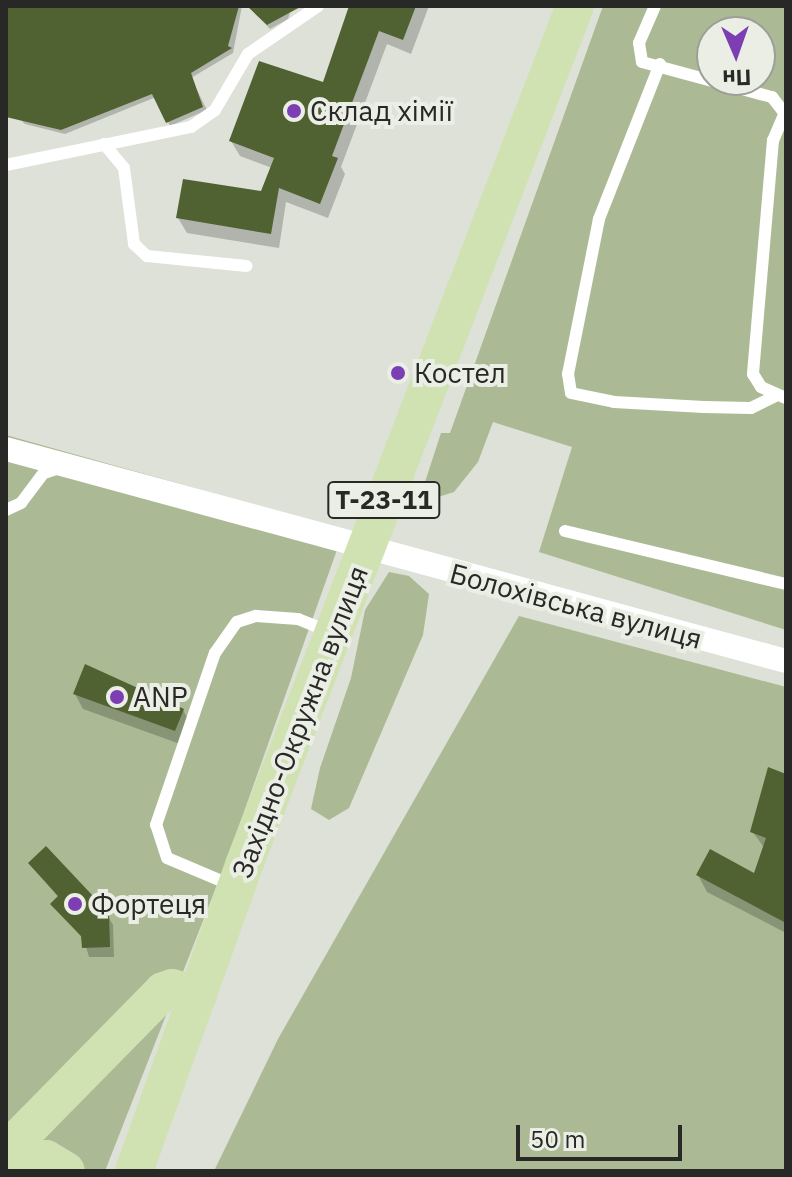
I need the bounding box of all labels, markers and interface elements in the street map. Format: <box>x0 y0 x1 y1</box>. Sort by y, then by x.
north arrow <box>696 16 776 96</box>
text: Пн <box>722 63 752 93</box>
place label: Склад хімії <box>310 94 453 128</box>
marker: Склад хімії <box>285 102 303 120</box>
place label: Костел <box>414 356 506 390</box>
marker: Костел <box>389 364 407 382</box>
road number: Т-23-11 <box>326 478 442 522</box>
street label: Болохівська вулиця <box>446 556 706 656</box>
street label: Західно-Окружна вулиця <box>225 561 375 883</box>
place label: ANP <box>133 680 188 714</box>
marker: ANP <box>108 688 126 706</box>
place label: Фортеця <box>91 887 206 921</box>
marker: Фортеця <box>66 895 84 913</box>
scale bar <box>520 1109 686 1159</box>
text: 50 m <box>530 1123 585 1155</box>

